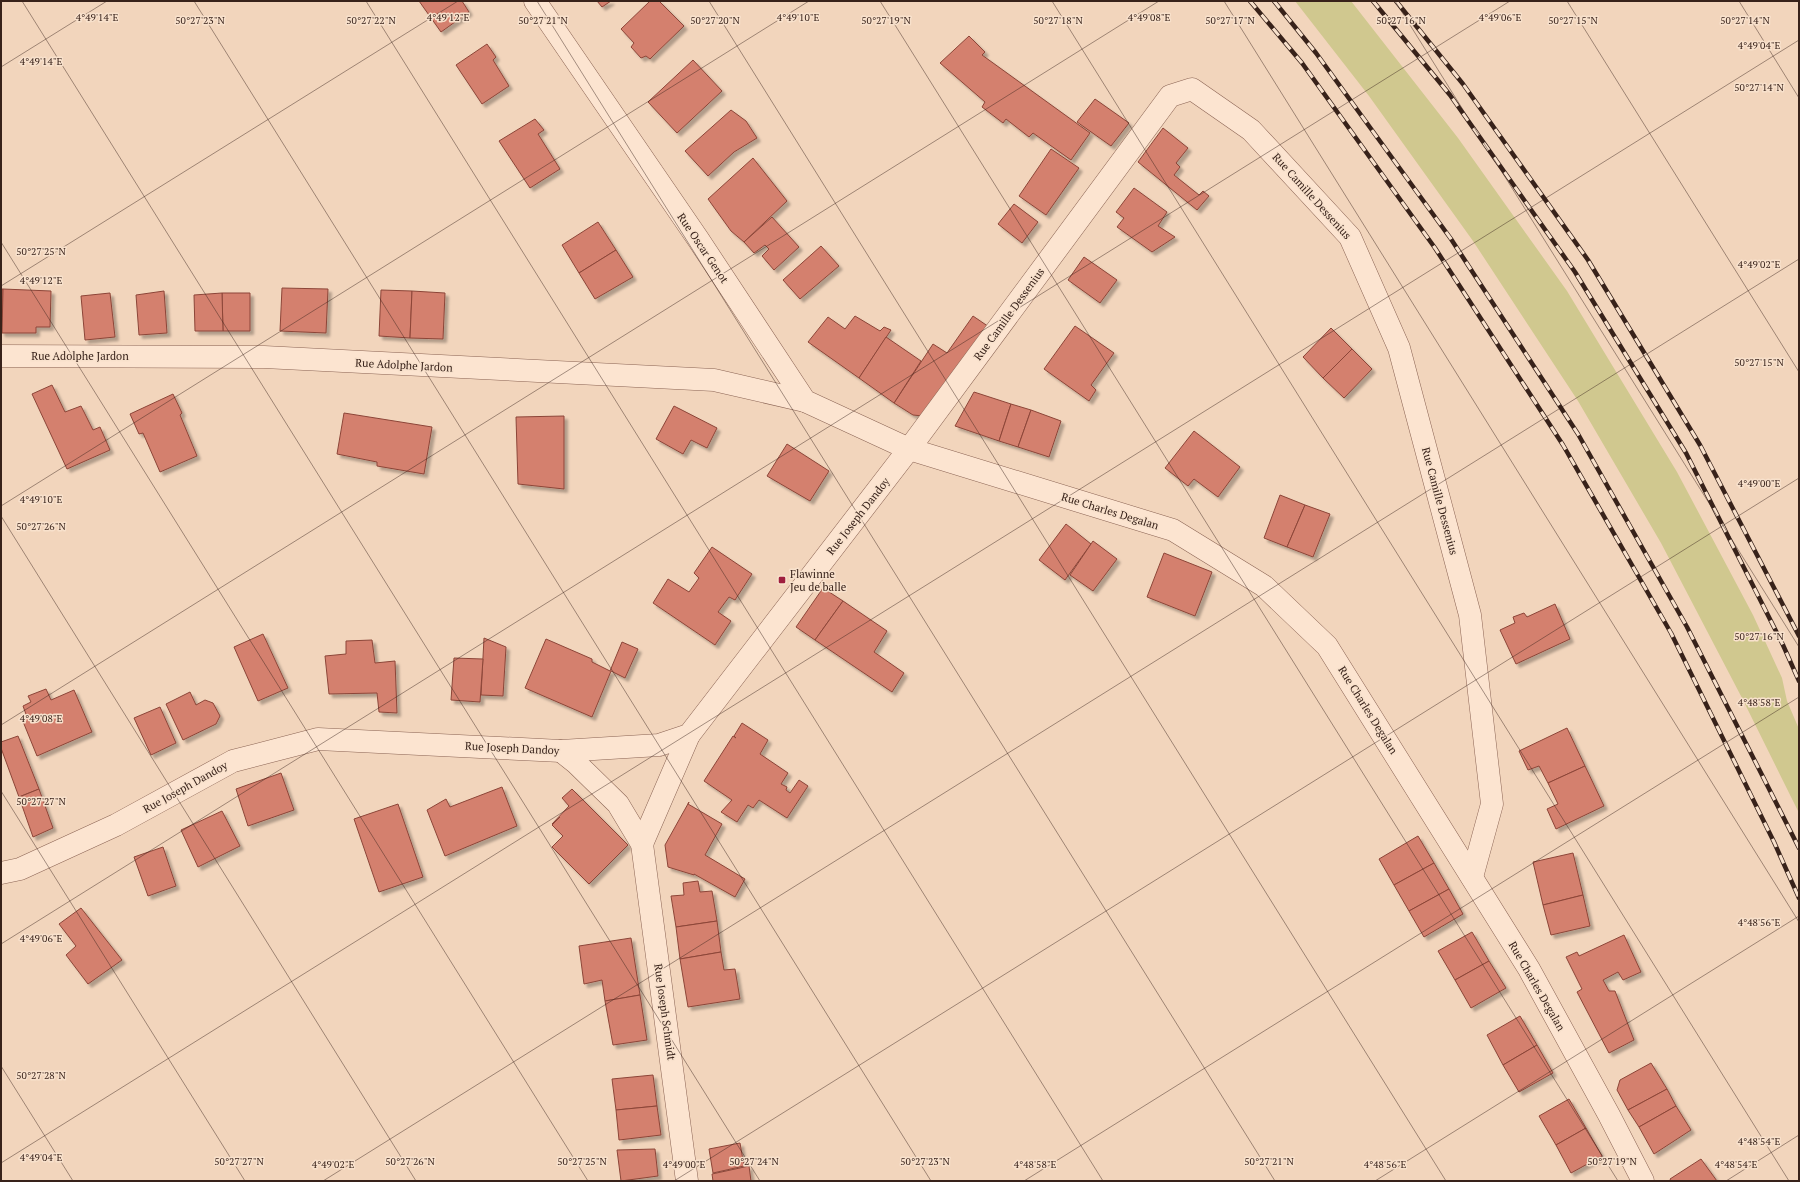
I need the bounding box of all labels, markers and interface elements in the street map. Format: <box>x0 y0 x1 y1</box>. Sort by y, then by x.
text: 4°49'14"E <box>76 11 119 24</box>
text: 4°49'12"E <box>427 11 470 24</box>
text: 4°49'10"E <box>777 11 820 24</box>
text: 4°49'08"E <box>1128 11 1171 24</box>
text: 4°49'06"E <box>1479 11 1522 24</box>
text: 50°27'23"N <box>175 14 225 27</box>
text: 50°27'22"N <box>346 14 396 27</box>
text: 50°27'21"N <box>518 14 568 27</box>
text: 50°27'20"N <box>690 14 740 27</box>
text: 50°27'19"N <box>861 14 911 27</box>
text: 50°27'18"N <box>1033 14 1083 27</box>
text: 50°27'17"N <box>1205 14 1255 27</box>
text: 50°27'16"N <box>1376 14 1426 27</box>
text: 50°27'15"N <box>1548 14 1598 27</box>
text: 50°27'14"N <box>1720 14 1770 27</box>
text: 4°49'04"E <box>1738 39 1781 52</box>
text: 4°49'14"E <box>20 55 63 68</box>
text: 50°27'14"N <box>1734 81 1784 94</box>
street label: Rue Camille Dessenius <box>1270 150 1355 242</box>
street label: Rue Oscar Genot <box>674 210 732 286</box>
text: 50°27'25"N <box>16 245 66 258</box>
text: 4°49'02"E <box>1738 258 1781 271</box>
street label: Rue Camille Dessenius <box>971 265 1047 363</box>
text: 4°49'12"E <box>20 274 63 287</box>
street label: Rue Adolphe Jardon <box>31 349 129 363</box>
street label: Rue Adolphe Jardon <box>355 355 453 375</box>
text: 50°27'15"N <box>1734 356 1784 369</box>
street label: Rue Camille Dessenius <box>1419 446 1461 557</box>
street label: Rue Joseph Dandoy <box>823 474 893 558</box>
text: 4°49'00"E <box>1738 477 1781 490</box>
street label: Rue Charles Degalan <box>1060 490 1161 533</box>
text: 4°49'10"E <box>20 493 63 506</box>
text: 50°27'26"N <box>16 520 66 533</box>
place label: Flawinne Jeu de balle <box>790 567 847 594</box>
marker: Flawinne Jeu de balle <box>777 575 787 585</box>
text: 50°27'16"N <box>1734 630 1784 643</box>
street label: Rue Charles Degalan <box>1335 663 1401 757</box>
text: 4°48'58"E <box>1738 696 1781 709</box>
text: 4°49'08"E <box>20 712 63 725</box>
street label: Rue Joseph Dandoy <box>464 739 560 757</box>
street label: Rue Joseph Dandoy <box>140 758 230 816</box>
text: 50°27'27"N <box>16 795 66 808</box>
text: 4°48'56"E <box>1738 916 1781 929</box>
text: 4°49'06"E <box>20 932 63 945</box>
street label: Rue Charles Degalan <box>1506 939 1569 1034</box>
street label: Rue Joseph Schmidt <box>651 963 679 1061</box>
text: 50°27'28"N <box>16 1069 66 1082</box>
text: 4°48'54"E <box>1738 1135 1781 1148</box>
text: 4°49'04"E <box>20 1151 63 1164</box>
text: 50°27'27"N <box>214 1155 264 1168</box>
text: 50°27'26"N <box>385 1155 435 1168</box>
text: 50°27'25"N <box>557 1155 607 1168</box>
text: 50°27'24"N <box>729 1155 779 1168</box>
text: 50°27'23"N <box>900 1155 950 1168</box>
text: 50°27'21"N <box>1244 1155 1294 1168</box>
text: 50°27'19"N <box>1587 1155 1637 1168</box>
text: 4°49'02"E <box>312 1158 355 1171</box>
text: 4°49'00"E <box>663 1158 706 1171</box>
text: 4°48'58"E <box>1014 1158 1057 1171</box>
text: 4°48'56"E <box>1364 1158 1407 1171</box>
text: 4°48'54"E <box>1715 1158 1758 1171</box>

